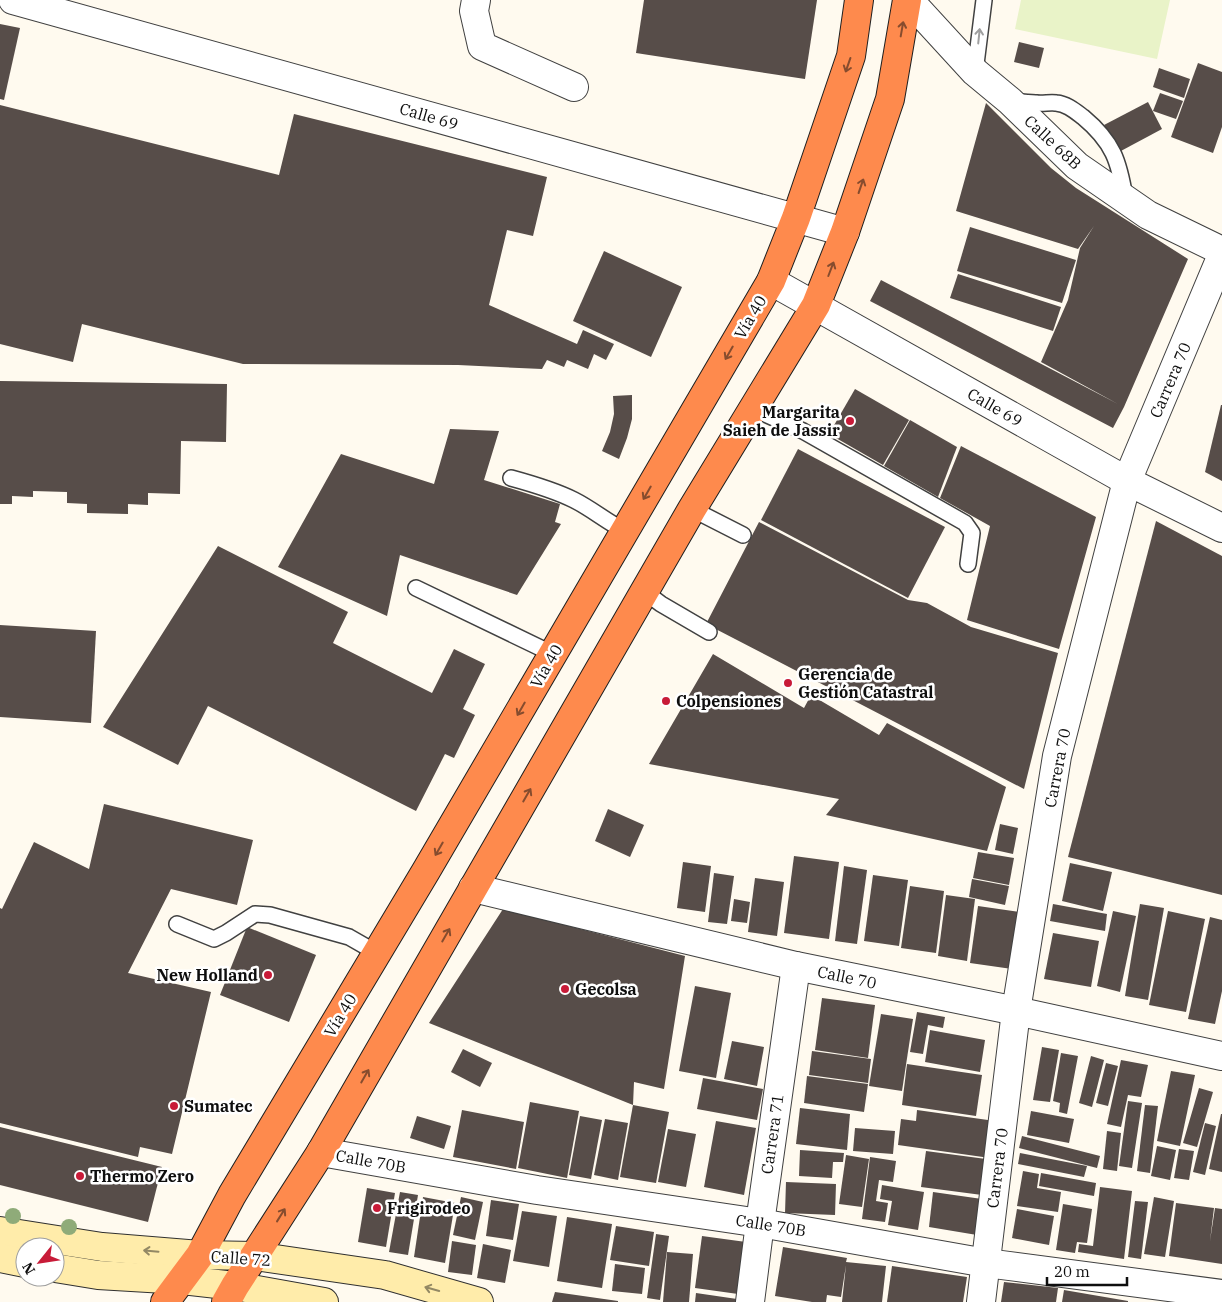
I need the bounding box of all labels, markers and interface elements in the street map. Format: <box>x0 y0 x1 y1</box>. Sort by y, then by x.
one-way arrow <box>898 22 908 38</box>
one-way arrow <box>974 28 984 44</box>
one-way arrow <box>842 57 852 73</box>
street label: Calle 69 <box>397 98 461 134</box>
street label: Calle 68B <box>1020 111 1086 173</box>
one-way arrow <box>856 178 866 194</box>
one-way arrow <box>827 261 836 276</box>
street label: Vía 40 <box>730 292 770 342</box>
street label: Carrera 70 <box>1145 339 1195 421</box>
one-way arrow <box>723 345 733 359</box>
street label: Calle 69 <box>964 383 1026 431</box>
place label: Margarita Saieh de Jassir <box>723 402 840 440</box>
marker: Margarita Saieh de Jassir <box>844 415 856 427</box>
one-way arrow <box>641 486 651 500</box>
street label: Vía 40 <box>526 641 566 691</box>
place label: Gerencia de Gestión Catastral <box>798 664 934 702</box>
marker: Gerencia de Gestión Catastral <box>782 677 794 689</box>
place label: Colpensiones <box>676 691 781 711</box>
marker: Colpensiones <box>660 695 672 707</box>
one-way arrow <box>515 702 525 716</box>
street label: Carrera 70 <box>1040 727 1074 809</box>
one-way arrow <box>523 788 533 802</box>
one-way arrow <box>433 842 443 856</box>
one-way arrow <box>441 928 451 943</box>
street label: Calle 70 <box>816 961 878 993</box>
place label: New Holland <box>157 965 258 985</box>
marker: New Holland <box>262 969 274 981</box>
place label: Gecolsa <box>575 979 637 999</box>
marker: Gecolsa <box>559 983 571 995</box>
street label: Vía 40 <box>319 990 361 1040</box>
one-way arrow <box>360 1069 370 1083</box>
street label: Carrera 71 <box>756 1093 788 1175</box>
place label: Sumatec <box>184 1096 253 1116</box>
marker: Sumatec <box>168 1100 180 1112</box>
street label: Carrera 70 <box>982 1127 1012 1209</box>
street label: Calle 70B <box>334 1145 408 1177</box>
place label: Thermo Zero <box>90 1166 194 1186</box>
marker: Thermo Zero <box>74 1170 86 1182</box>
place label: Frigirodeo <box>387 1198 471 1218</box>
marker: Frigirodeo <box>371 1202 383 1214</box>
one-way arrow <box>275 1208 286 1222</box>
street label: Calle 70B <box>734 1210 808 1240</box>
north arrow <box>15 1237 65 1287</box>
one-way arrow <box>144 1246 160 1256</box>
street label: Calle 72 <box>210 1246 272 1270</box>
scale bar <box>1047 1254 1127 1286</box>
text: N <box>18 1259 39 1278</box>
text: 20 m <box>1054 1262 1090 1281</box>
one-way arrow <box>425 1283 441 1293</box>

